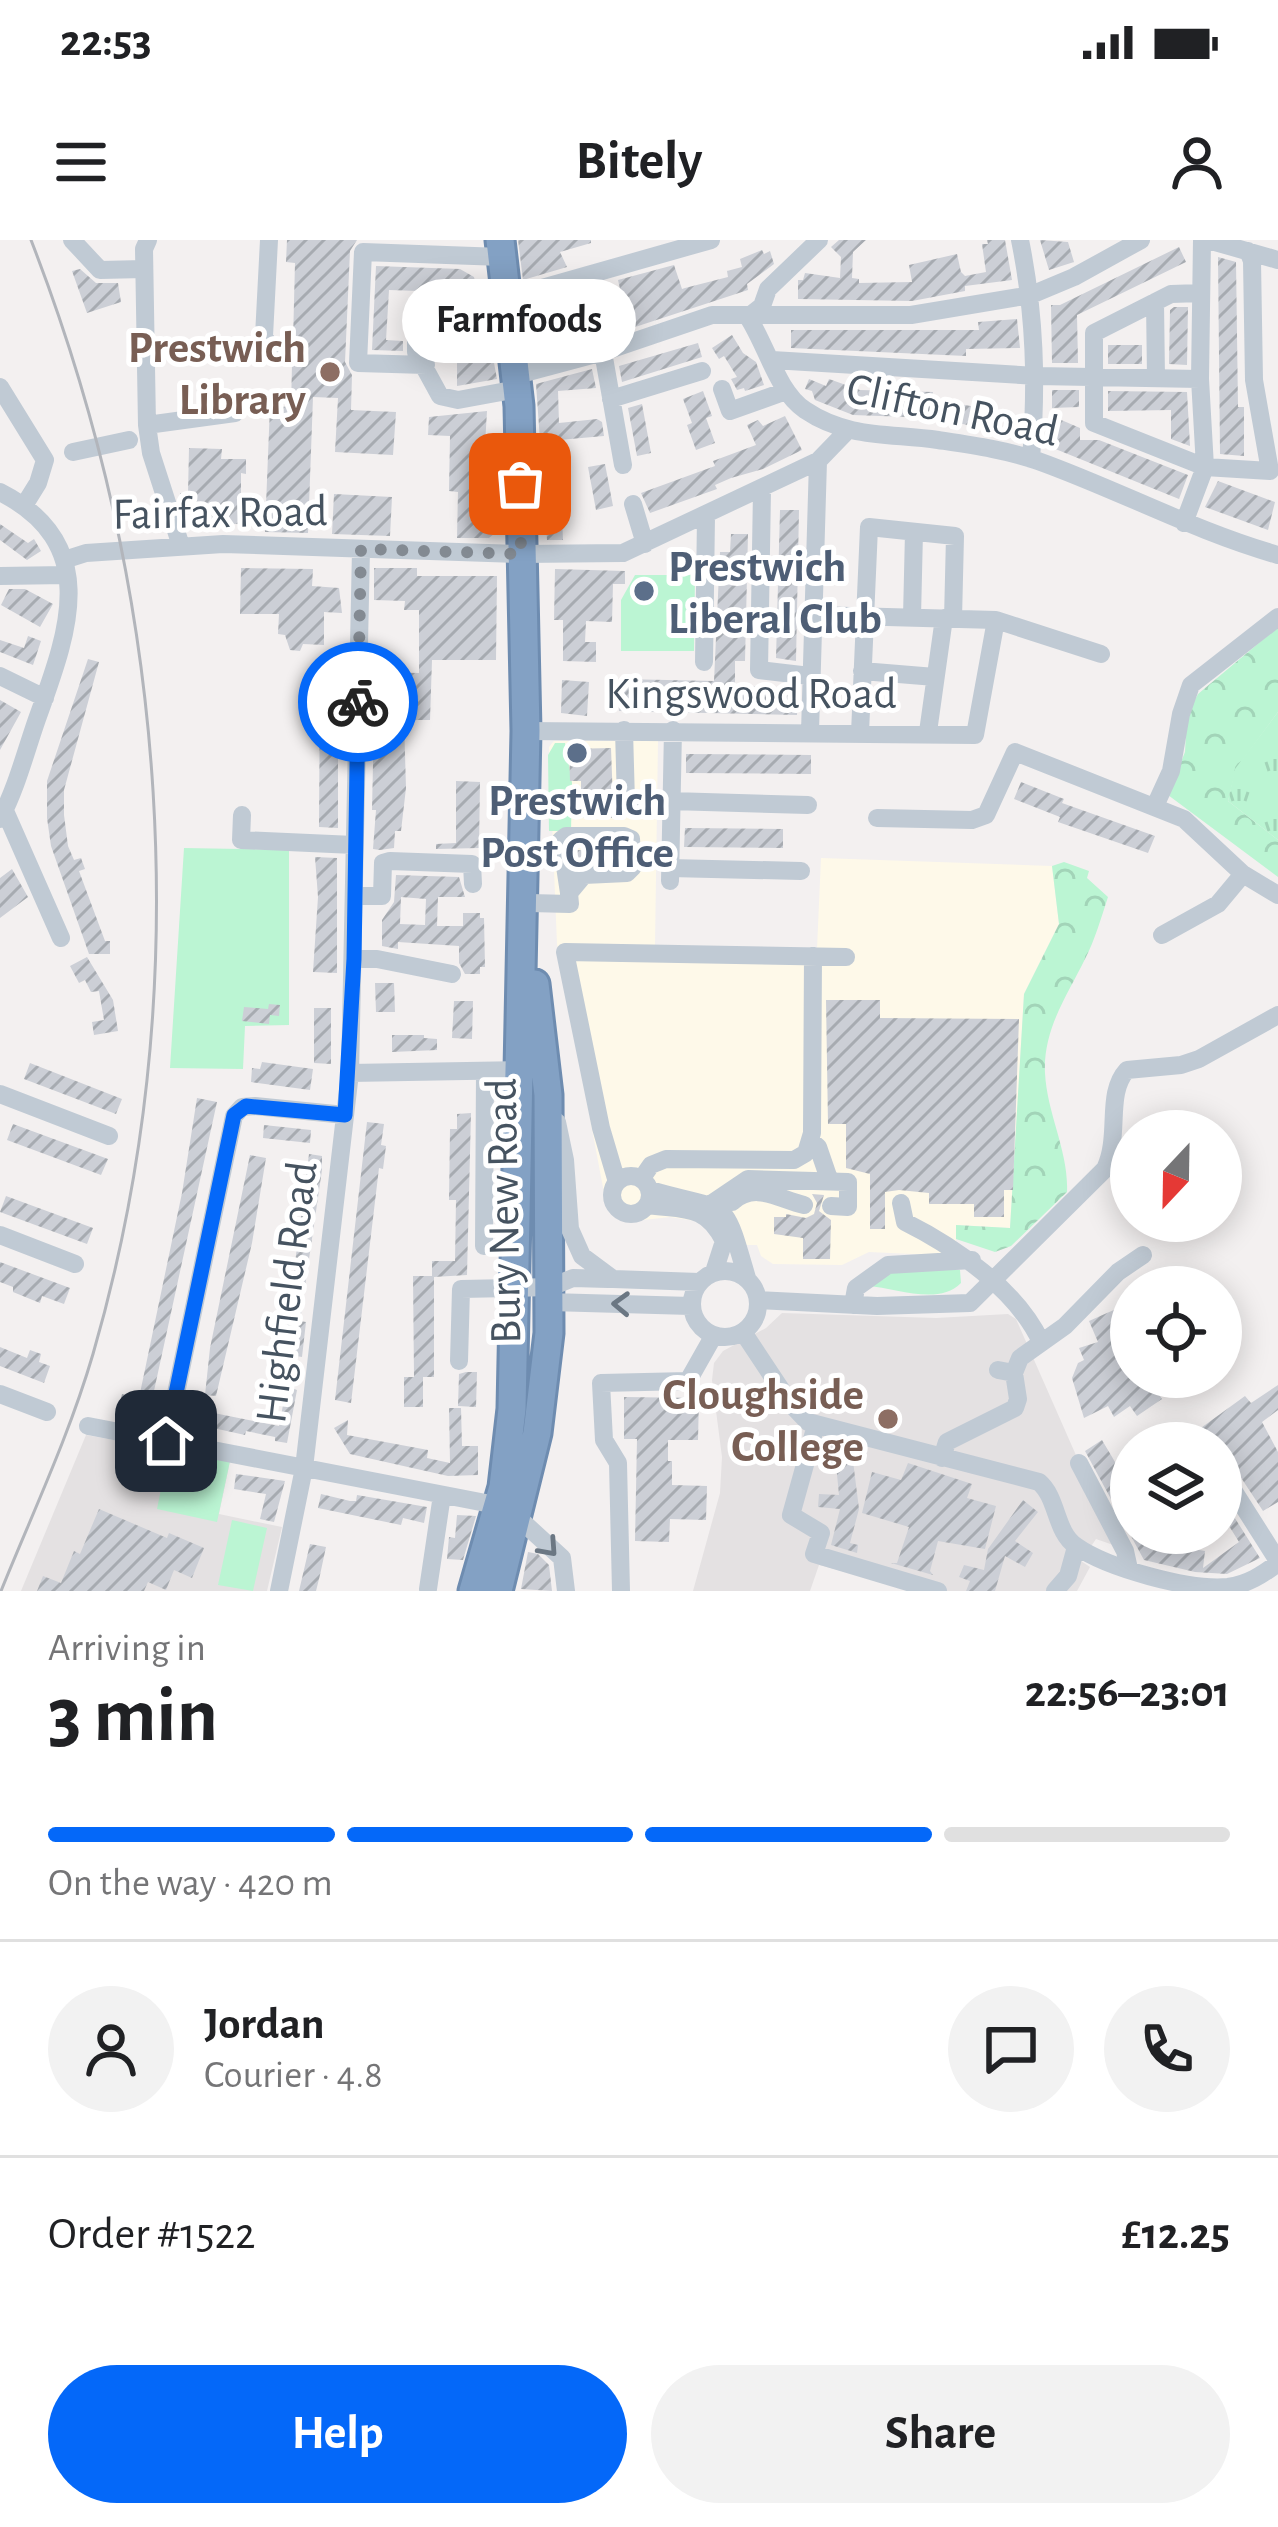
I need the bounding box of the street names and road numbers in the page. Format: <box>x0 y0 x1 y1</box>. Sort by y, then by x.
street label: Clifton Road <box>843 366 1062 455</box>
street label: Fairfax Road <box>112 489 328 538</box>
street label: Kingswood Road <box>605 672 897 717</box>
street label: Bury New Road <box>480 1077 529 1344</box>
street label: Highfield Road <box>249 1159 326 1426</box>

